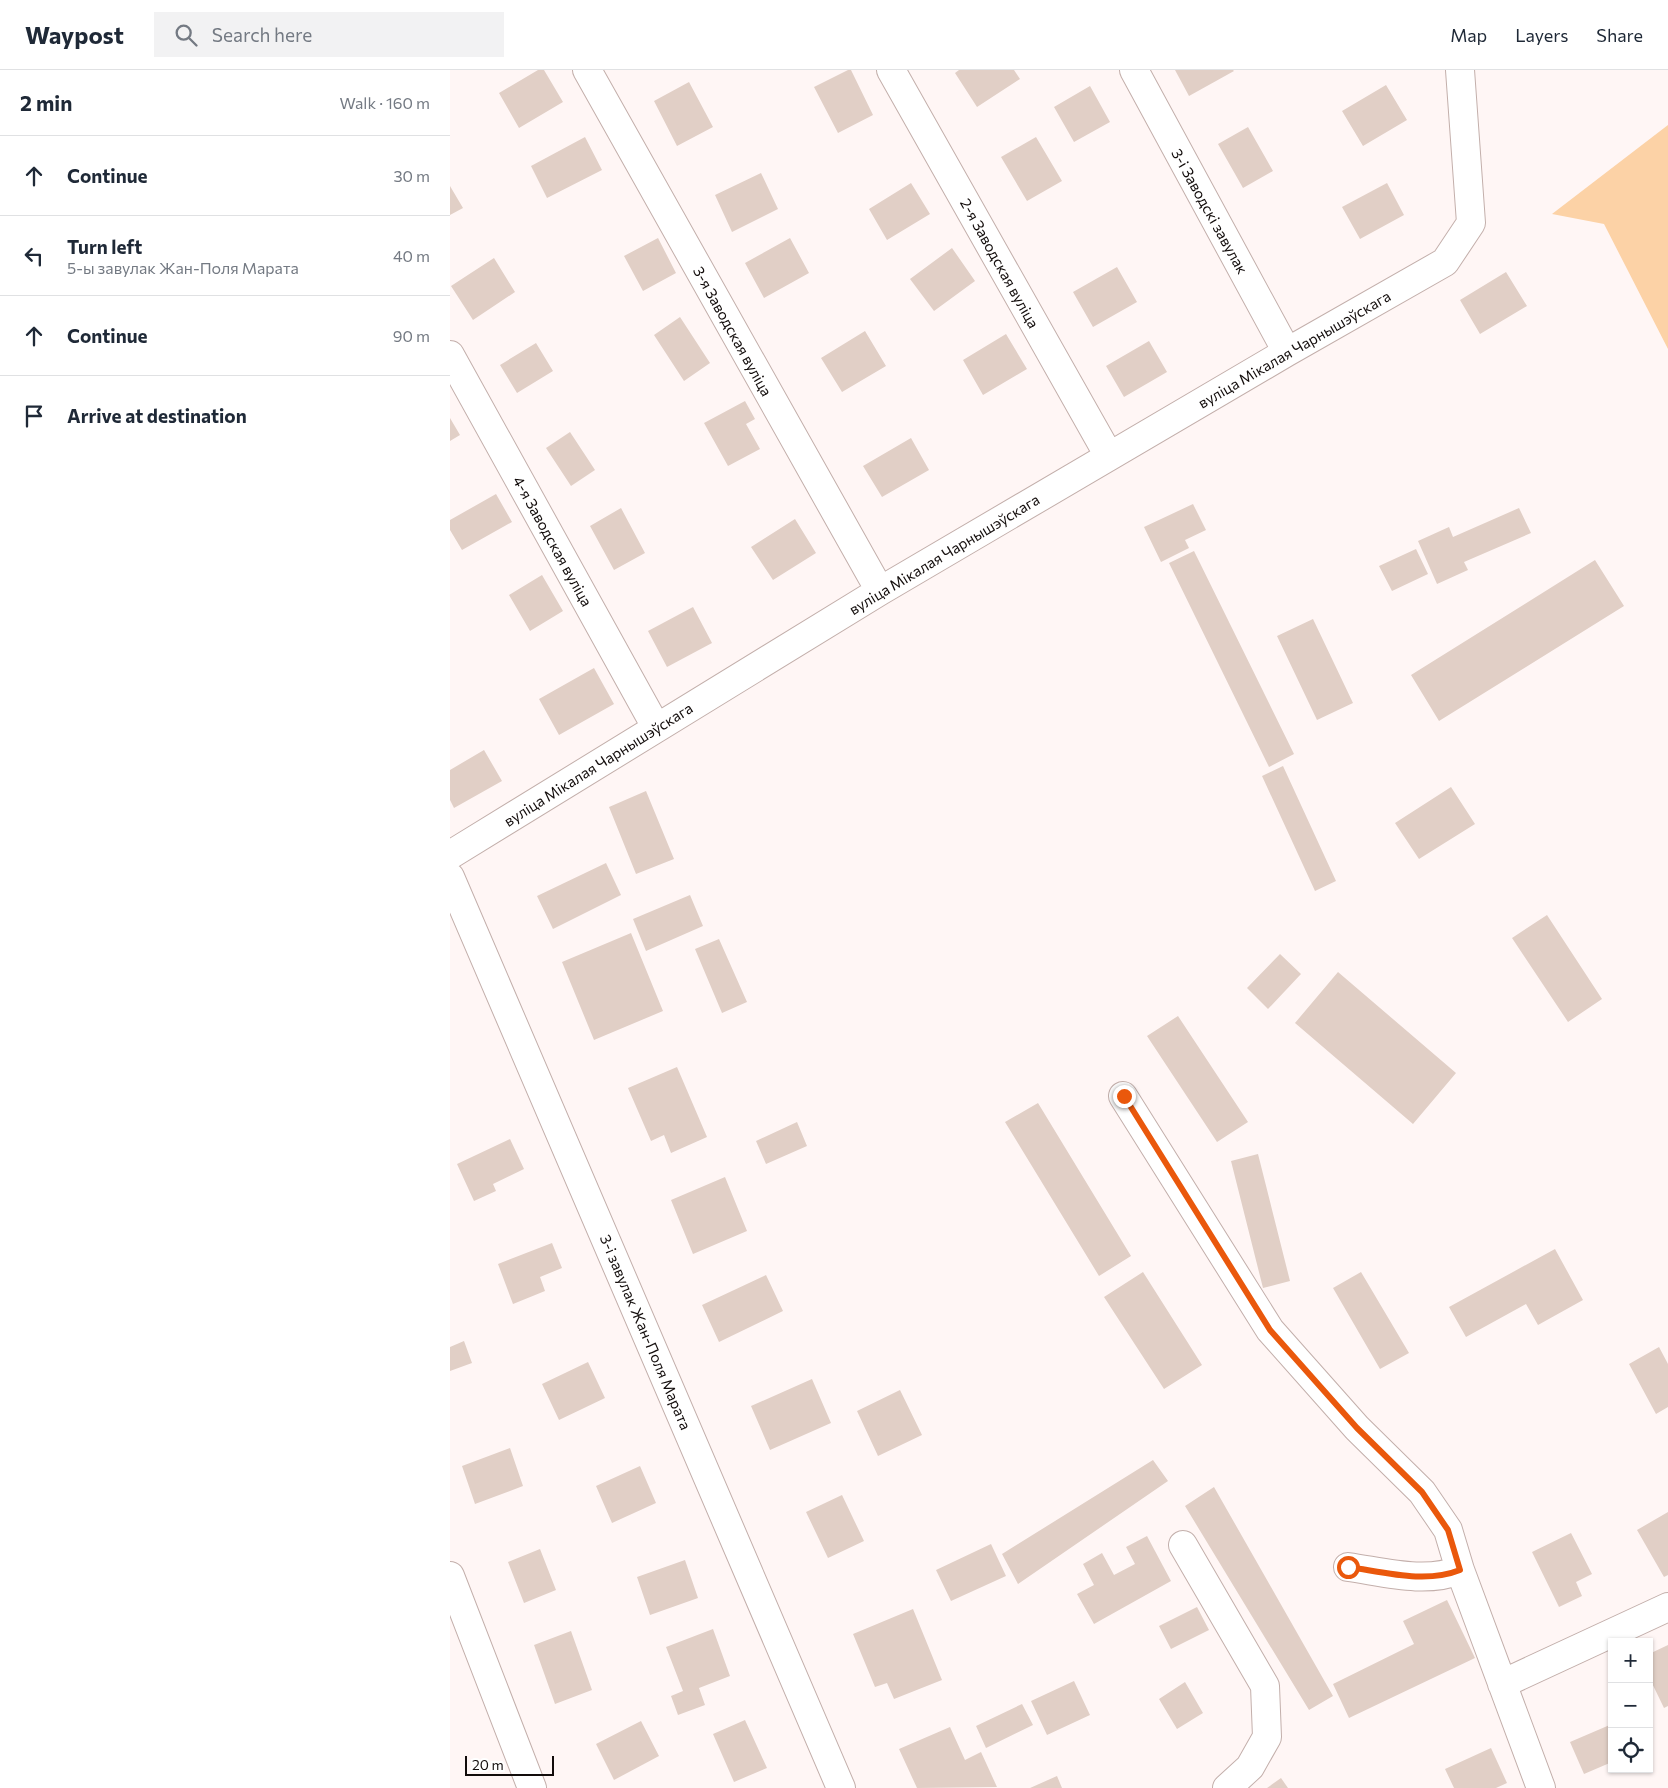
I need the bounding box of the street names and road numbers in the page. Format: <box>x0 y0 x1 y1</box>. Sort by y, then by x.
street label: 3-і Заводскі завулак <box>1168 145 1252 277</box>
street label: 2-я Заводская вуліца <box>957 195 1043 331</box>
street label: 3-я Заводская вуліца <box>690 263 776 399</box>
street label: вуліца Мікалая Чарнышэўскага <box>1195 286 1393 412</box>
street label: 4-я Заводская вуліца <box>510 473 596 609</box>
street label: вуліца Мікалая Чарнышэўскага <box>845 490 1043 618</box>
street label: вуліца Мікалая Чарнышэўскага <box>500 698 696 830</box>
street label: 3-і завулак Жан-Поля Марата <box>597 1232 695 1432</box>

